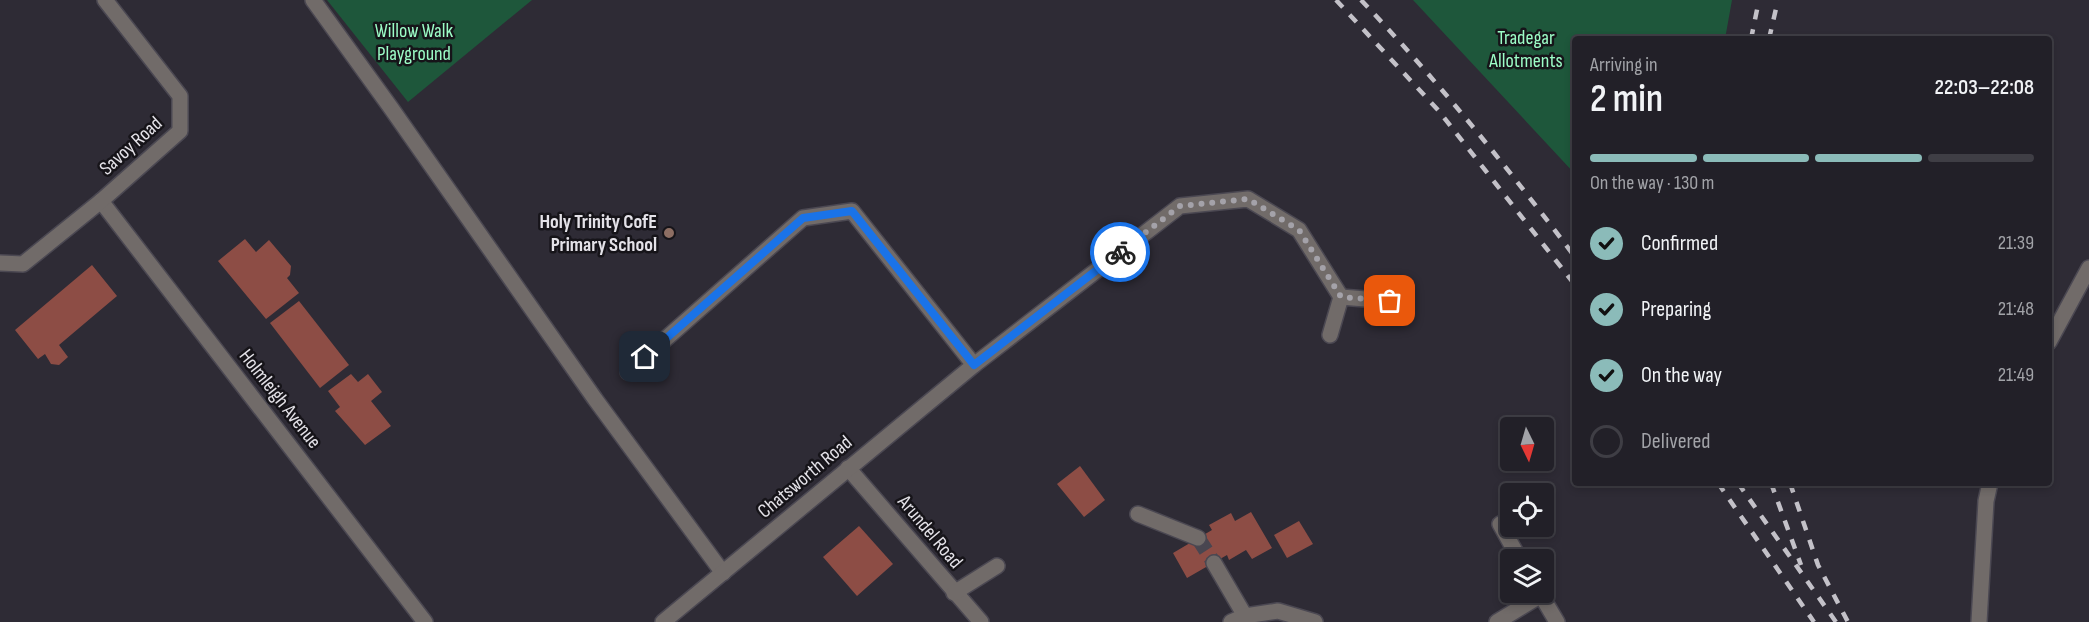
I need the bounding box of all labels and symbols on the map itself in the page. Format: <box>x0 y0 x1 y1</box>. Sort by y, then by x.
park label: Willow Walk Playground <box>375 19 454 66</box>
park label: Tradegar Allotments <box>1488 26 1563 73</box>
street label: Savoy Road <box>95 112 167 180</box>
place label: Holy Trinity CofE Primary School <box>539 210 657 257</box>
courier <box>1090 222 1150 282</box>
marker: Holy Trinity CofE Primary School <box>662 226 676 240</box>
pin <box>1364 275 1415 326</box>
pin <box>619 331 670 382</box>
street label: Holmleigh Avenue <box>234 345 326 453</box>
north arrow <box>1500 417 1554 471</box>
street label: Chatsworth Road <box>753 431 857 523</box>
street label: Arundel Road <box>892 490 968 573</box>

